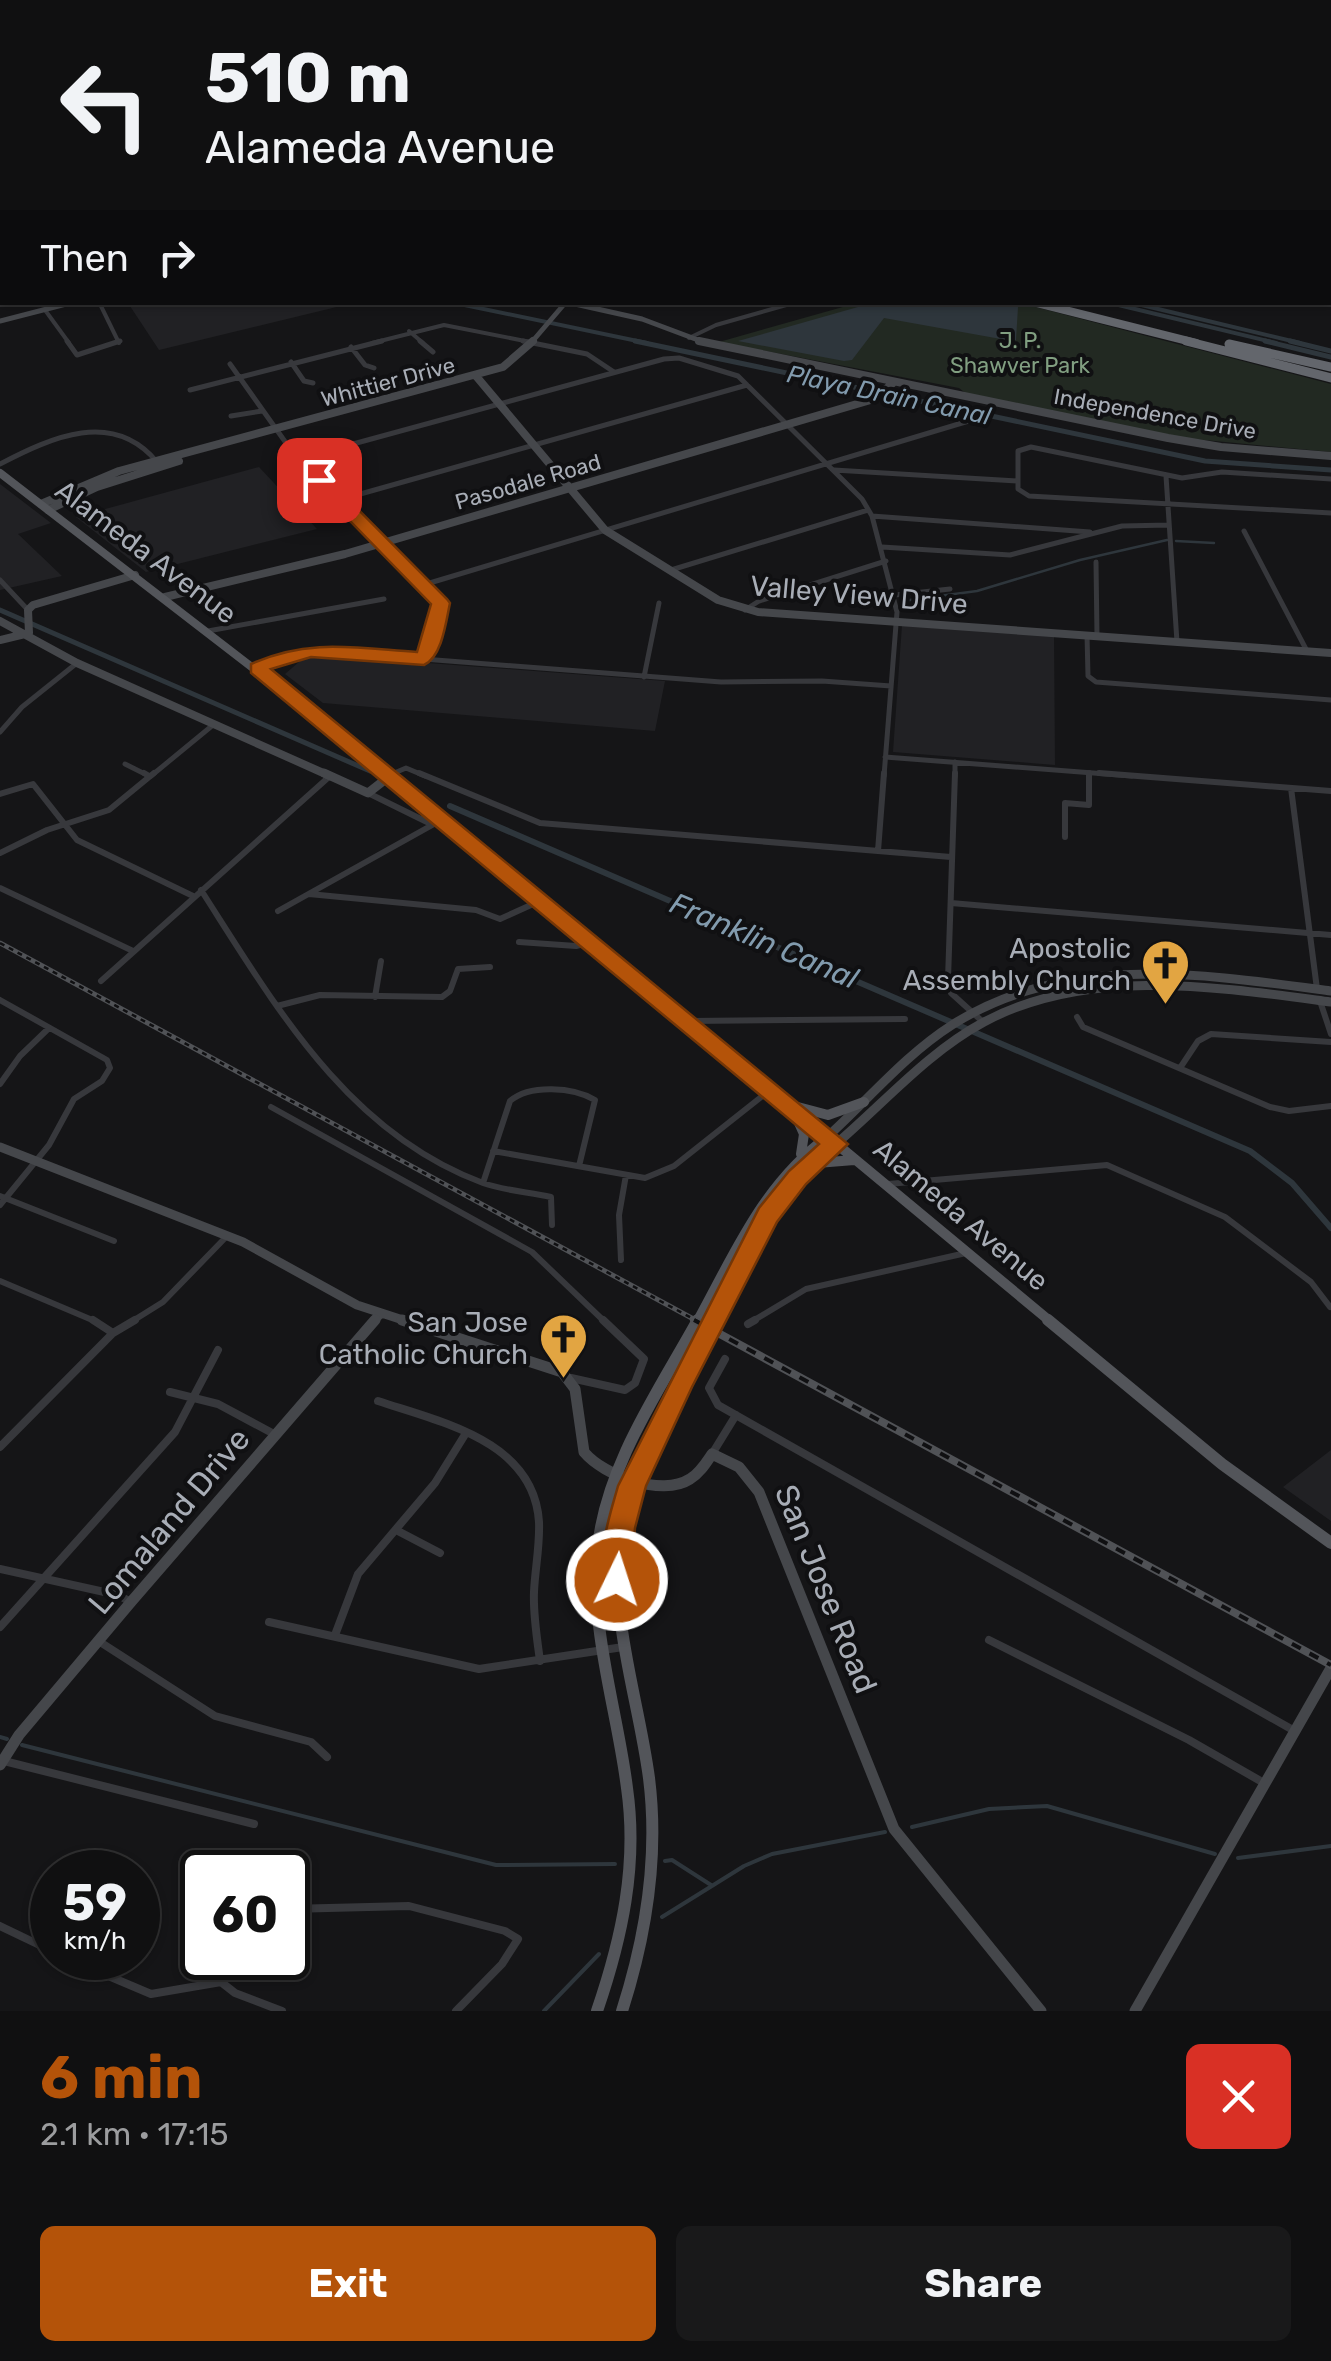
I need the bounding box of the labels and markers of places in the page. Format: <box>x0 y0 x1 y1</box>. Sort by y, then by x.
pin <box>277 438 362 523</box>
place label: Apostolic Assembly Church <box>903 932 1131 997</box>
church icon: Apostolic Assembly Church <box>1140 938 1192 1006</box>
place label: San Jose Catholic Church <box>319 1306 528 1371</box>
church icon: San Jose Catholic Church <box>537 1312 589 1380</box>

